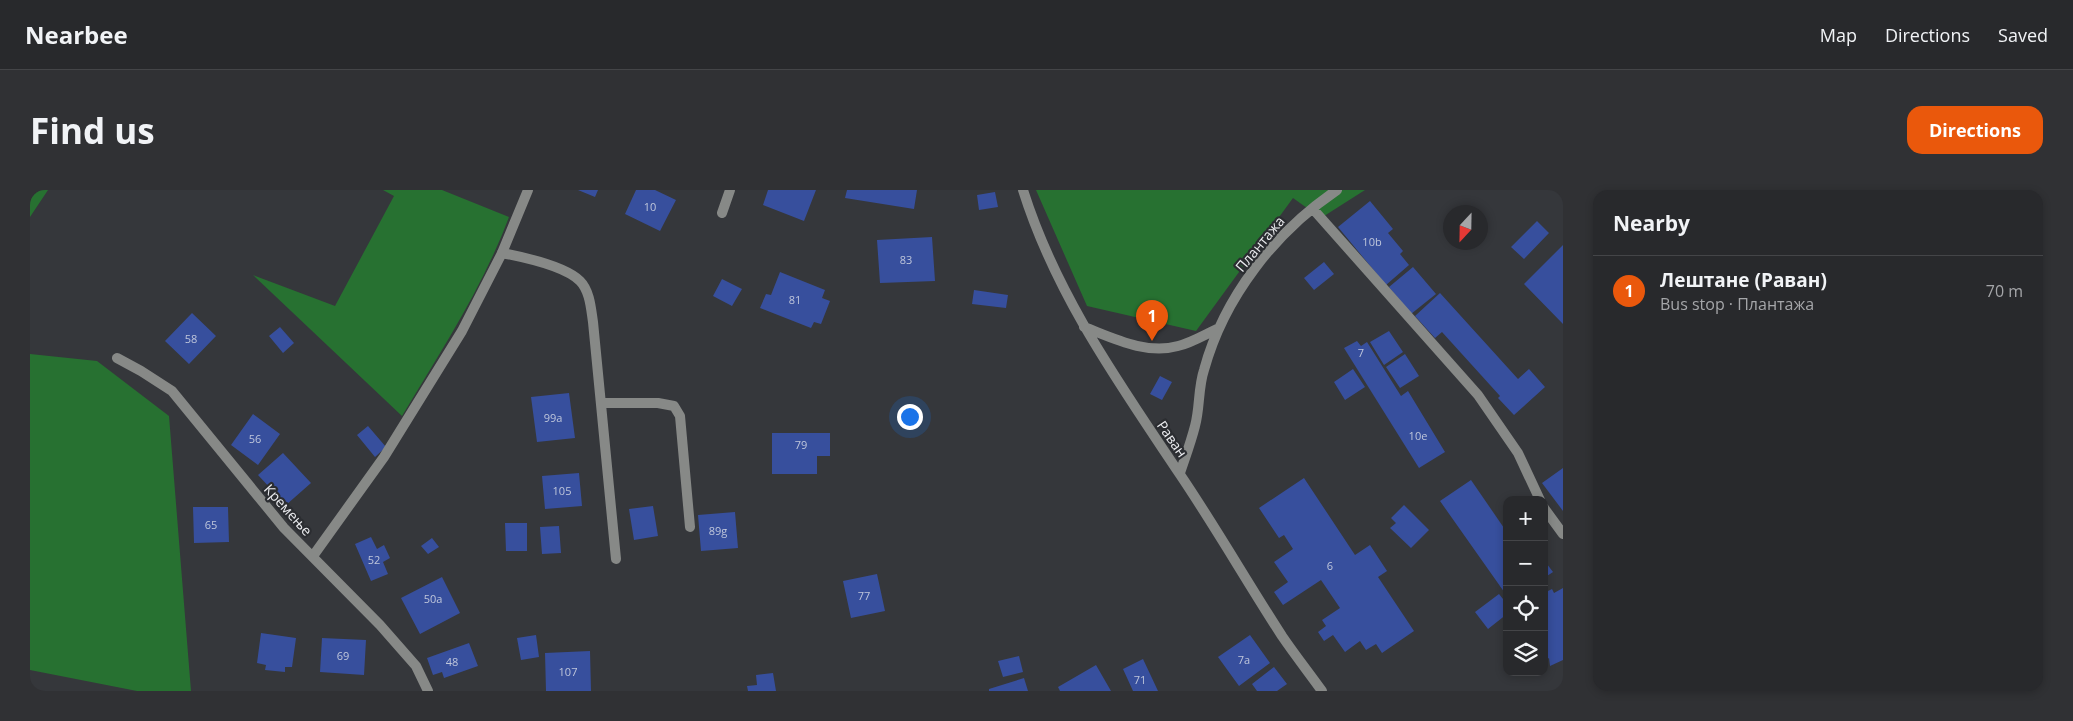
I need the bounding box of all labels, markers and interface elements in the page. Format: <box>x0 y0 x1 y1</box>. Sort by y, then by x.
text: Nearbee <box>25 18 128 51</box>
text: Map <box>1820 23 1857 47</box>
text: Directions <box>1885 23 1970 47</box>
text: Saved <box>1998 23 2048 47</box>
button: Directions <box>1907 106 2043 154</box>
text: Find us <box>30 107 155 154</box>
house number: 10 <box>644 199 656 214</box>
north arrow <box>1443 205 1488 250</box>
text: Nearby <box>1613 209 1690 237</box>
street label: Плантажа <box>1231 212 1289 276</box>
house number: 10b <box>1362 234 1382 249</box>
house number: 83 <box>900 252 912 267</box>
text: Лештане (Раван) <box>1660 267 1827 293</box>
text: 1 <box>1624 280 1634 302</box>
text: 70 m <box>1986 280 2023 302</box>
house number: 81 <box>789 292 801 307</box>
text: Bus stop · Плантажа <box>1660 293 1814 315</box>
pin: 1 <box>1136 300 1168 341</box>
house number: 58 <box>185 331 197 346</box>
house number: 7 <box>1358 345 1364 360</box>
your location <box>897 404 923 430</box>
house number: 99a <box>544 410 562 425</box>
street label: Раван <box>1153 417 1192 461</box>
house number: 10e <box>1409 428 1427 443</box>
house number: 56 <box>249 431 261 446</box>
house number: 79 <box>795 437 807 452</box>
street label: Кремење <box>260 480 317 540</box>
house number: 105 <box>553 483 571 498</box>
map controls <box>1503 496 1548 676</box>
button: + <box>1503 496 1548 541</box>
house number: 65 <box>205 517 217 532</box>
house number: 89g <box>709 523 727 538</box>
button: − <box>1503 541 1548 586</box>
house number: 52 <box>368 552 380 567</box>
house number: 6 <box>1327 558 1333 573</box>
button: locate <box>1503 586 1548 631</box>
house number: 77 <box>858 588 870 603</box>
house number: 50a <box>424 591 442 606</box>
button: layers <box>1503 631 1548 676</box>
house number: 69 <box>337 648 349 663</box>
house number: 7a <box>1238 652 1250 667</box>
house number: 48 <box>446 654 458 669</box>
house number: 107 <box>559 664 577 679</box>
house number: 71 <box>1134 672 1146 687</box>

